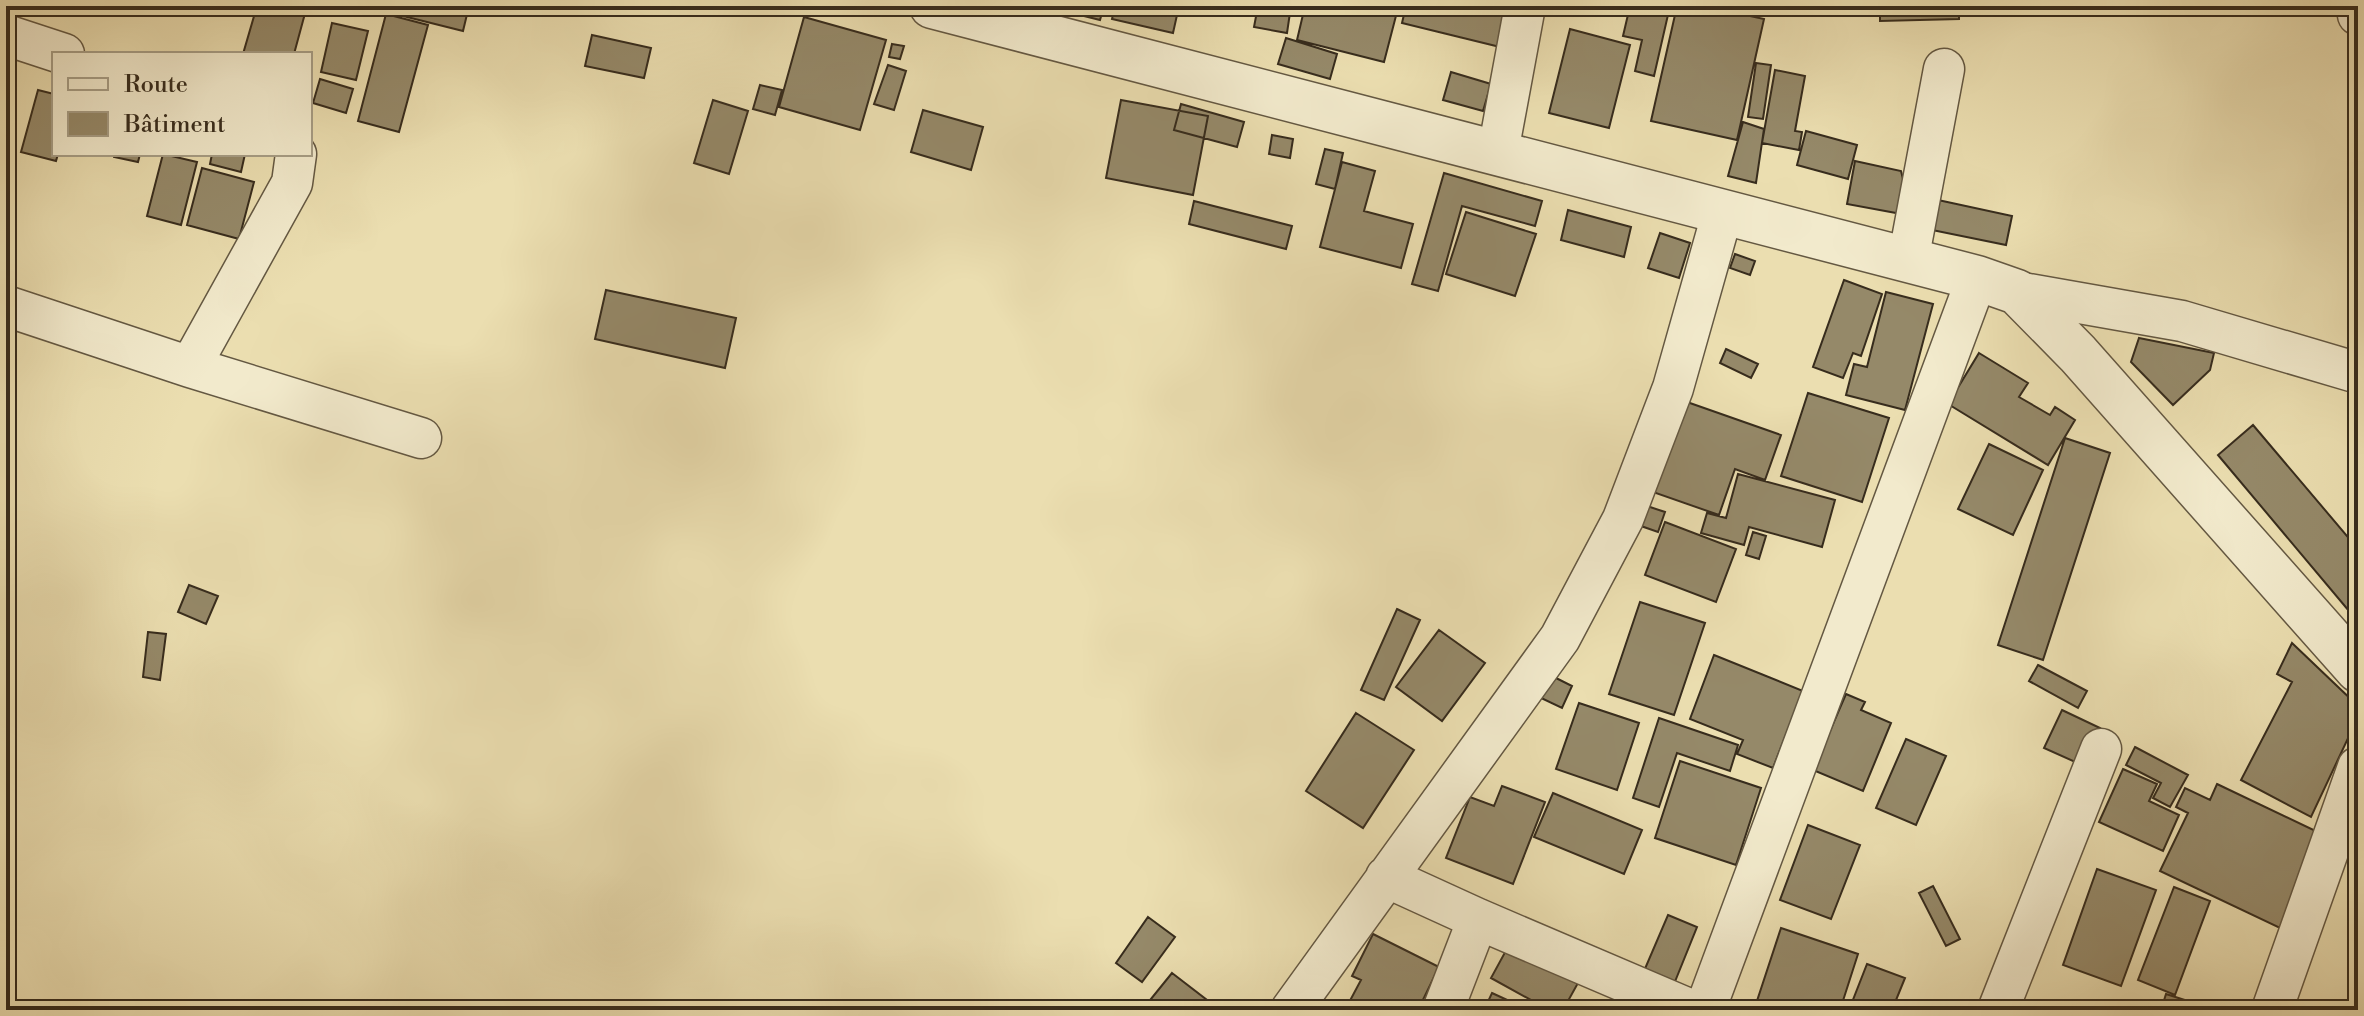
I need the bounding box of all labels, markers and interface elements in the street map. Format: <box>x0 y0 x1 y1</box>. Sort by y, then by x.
legend <box>52 52 312 156</box>
text: Route <box>124 70 188 100</box>
text: Bâtiment <box>123 110 226 140</box>

